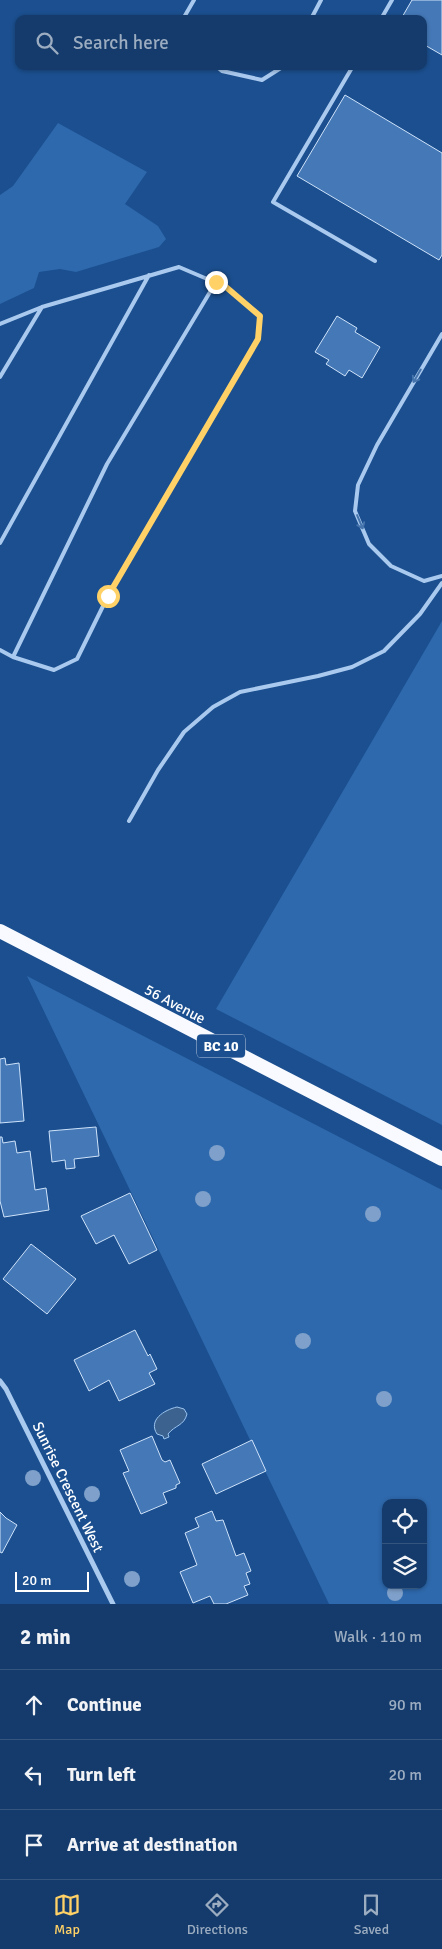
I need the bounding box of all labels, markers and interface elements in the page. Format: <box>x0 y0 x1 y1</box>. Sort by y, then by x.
search box <box>15 15 427 70</box>
icon: search <box>33 29 61 57</box>
text: Search here <box>73 31 169 55</box>
route end <box>205 271 228 294</box>
one-way arrow <box>412 369 422 383</box>
one-way arrow <box>356 515 365 530</box>
route start <box>97 585 120 608</box>
street label: 56 Avenue <box>141 980 209 1028</box>
road number: BC 10 <box>197 1034 245 1058</box>
street label: Sunrise Crescent West <box>29 1419 107 1555</box>
map controls <box>382 1499 427 1589</box>
button: locate <box>382 1499 427 1544</box>
button: layers <box>382 1544 427 1589</box>
scale bar <box>15 1569 89 1592</box>
text: 20 m <box>22 1572 51 1589</box>
text: 2 min <box>20 1624 71 1650</box>
text: Walk · 110 m <box>334 1627 422 1647</box>
icon: ahead <box>20 1691 48 1719</box>
text: Continue <box>67 1693 142 1717</box>
text: 90 m <box>388 1695 422 1715</box>
icon: left <box>20 1761 48 1789</box>
text: Turn left <box>67 1763 136 1787</box>
text: 20 m <box>388 1765 422 1785</box>
icon: arrive <box>20 1831 48 1859</box>
text: Arrive at destination <box>67 1833 238 1857</box>
tab: Map <box>53 1891 81 1938</box>
tab: Directions <box>187 1891 248 1938</box>
tab: Saved <box>354 1891 389 1938</box>

